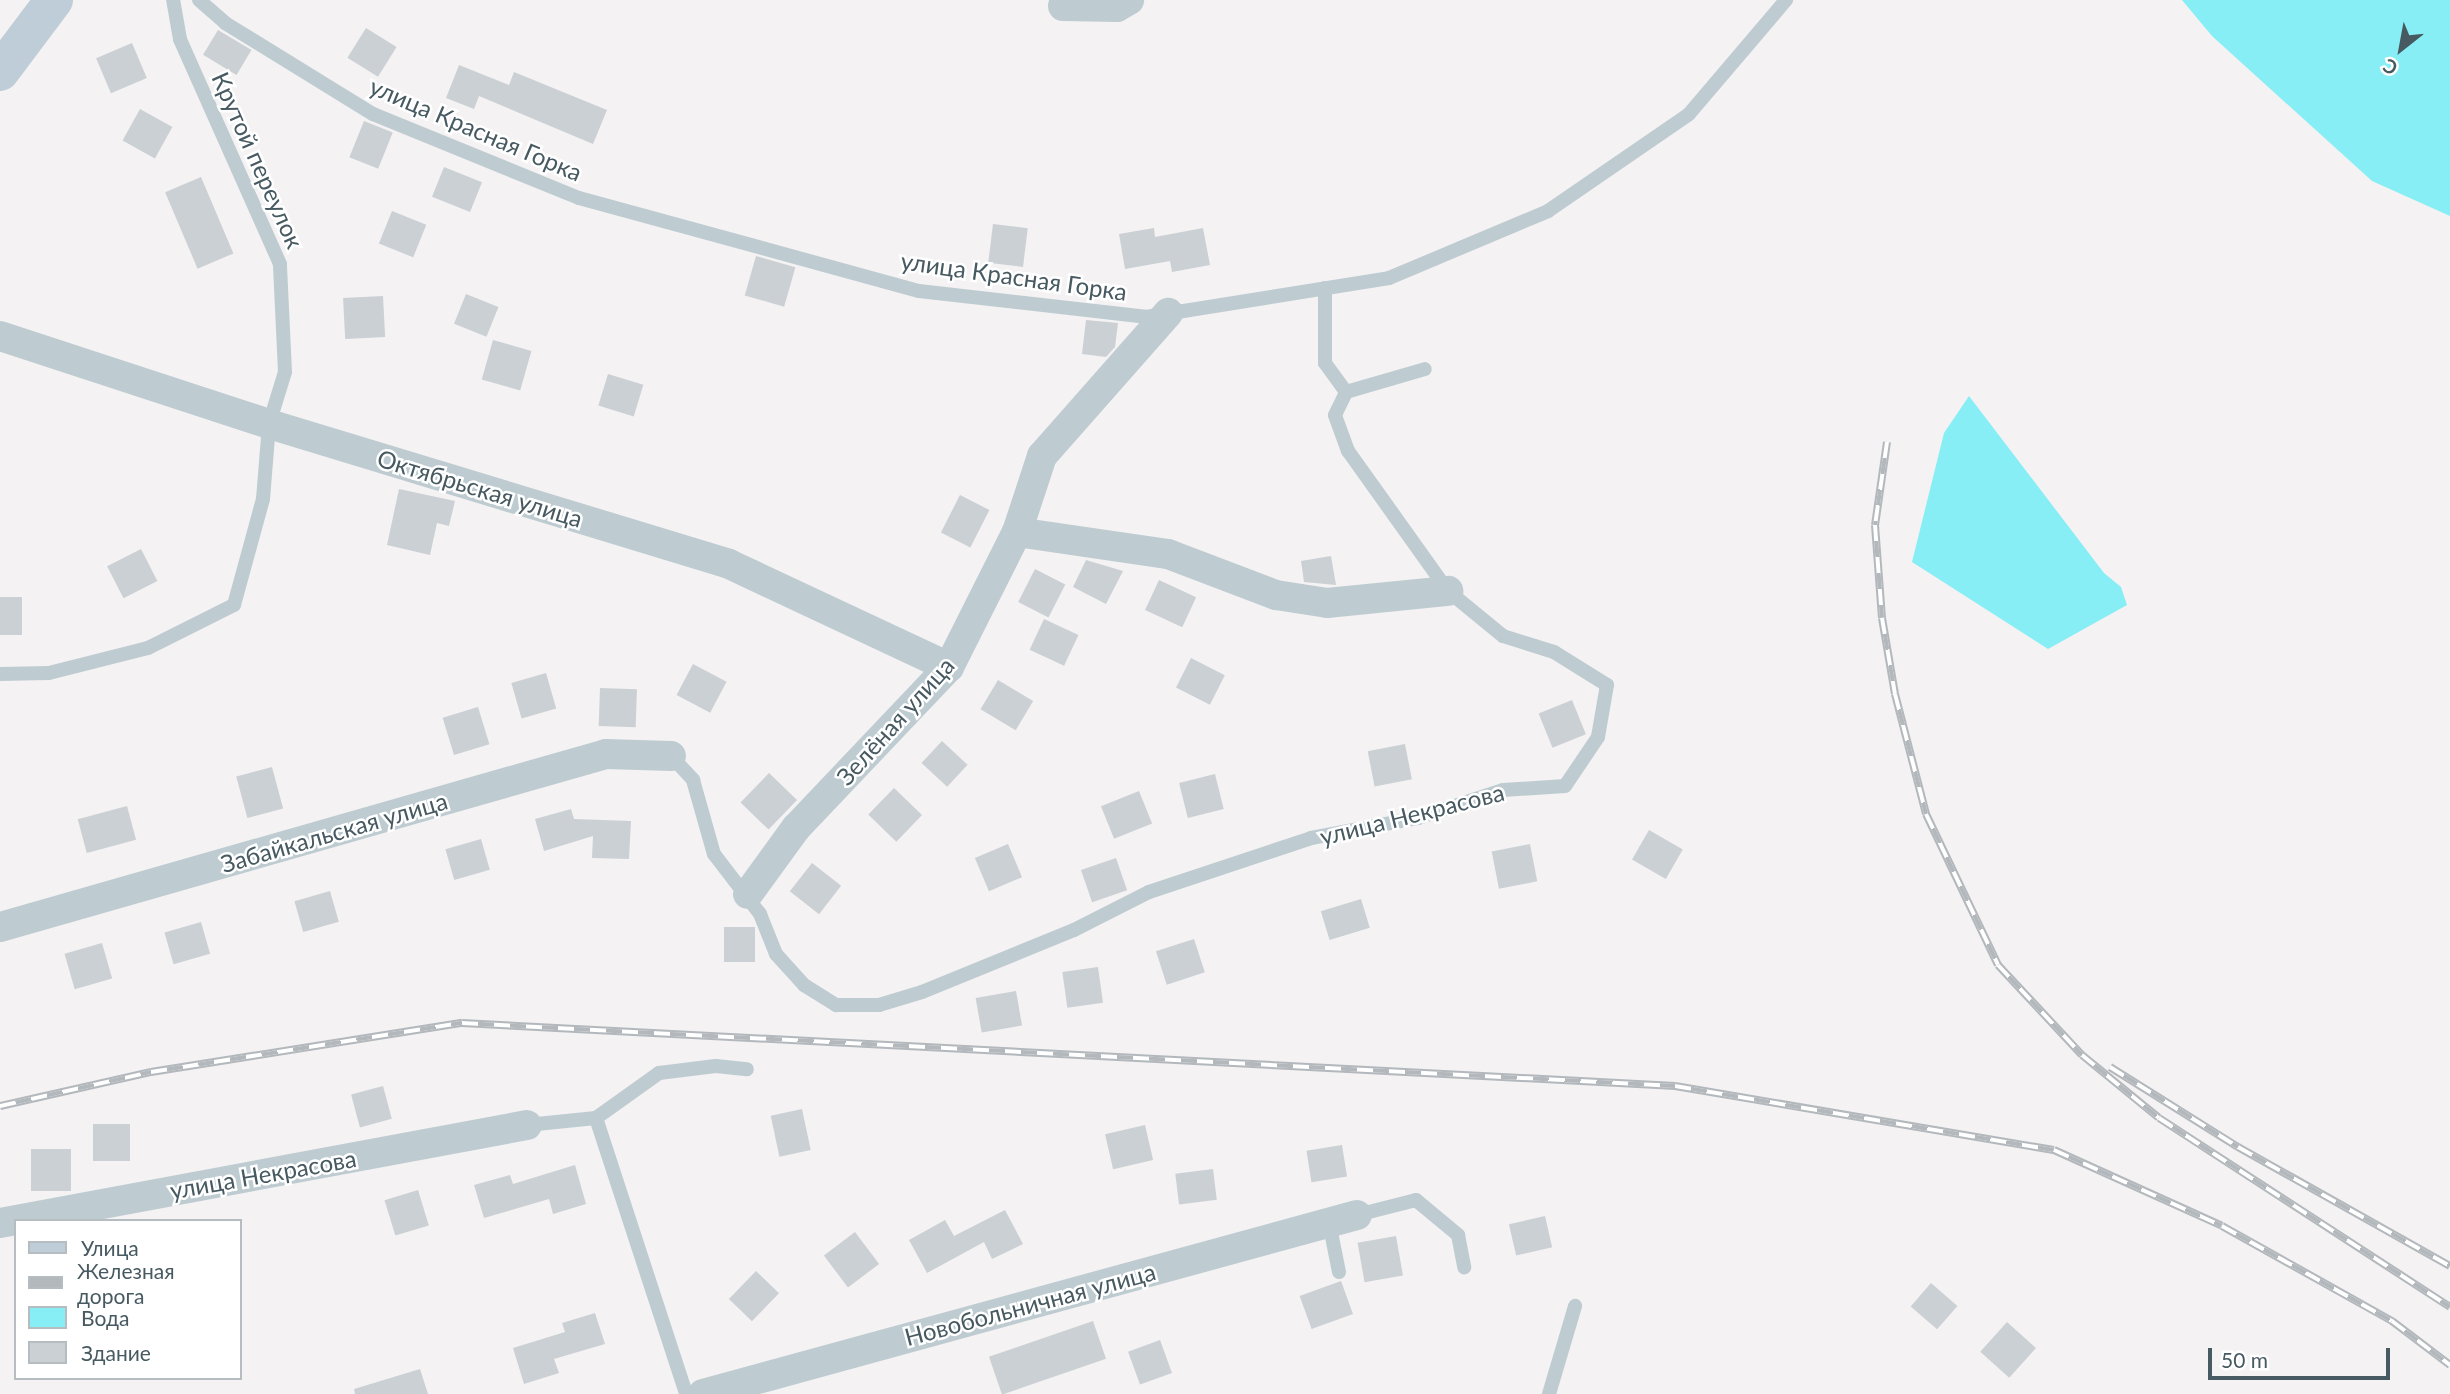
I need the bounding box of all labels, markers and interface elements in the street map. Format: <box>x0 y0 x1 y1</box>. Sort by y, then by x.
north arrow <box>2366 14 2436 84</box>
text: С <box>2379 54 2401 81</box>
street label: Крутой переулок <box>206 67 310 253</box>
street label: улица Красная Горка <box>365 71 587 187</box>
street label: улица Красная Горка <box>899 246 1129 306</box>
street label: Октябрьская улица <box>374 443 586 533</box>
street label: Зелёная улица <box>830 651 960 791</box>
street label: улица Некрасова <box>1317 777 1507 851</box>
street label: Забайкальская улица <box>217 786 451 878</box>
street label: улица Некрасова <box>168 1143 358 1205</box>
legend <box>14 1219 242 1380</box>
text: Улица <box>81 1235 139 1260</box>
street label: Новобольничная улица <box>901 1257 1159 1351</box>
text: Железная дорога <box>77 1258 175 1308</box>
text: Вода <box>81 1305 129 1330</box>
scale bar <box>2212 1334 2394 1378</box>
text: Здание <box>81 1340 151 1365</box>
text: 50 m <box>2221 1347 2268 1372</box>

